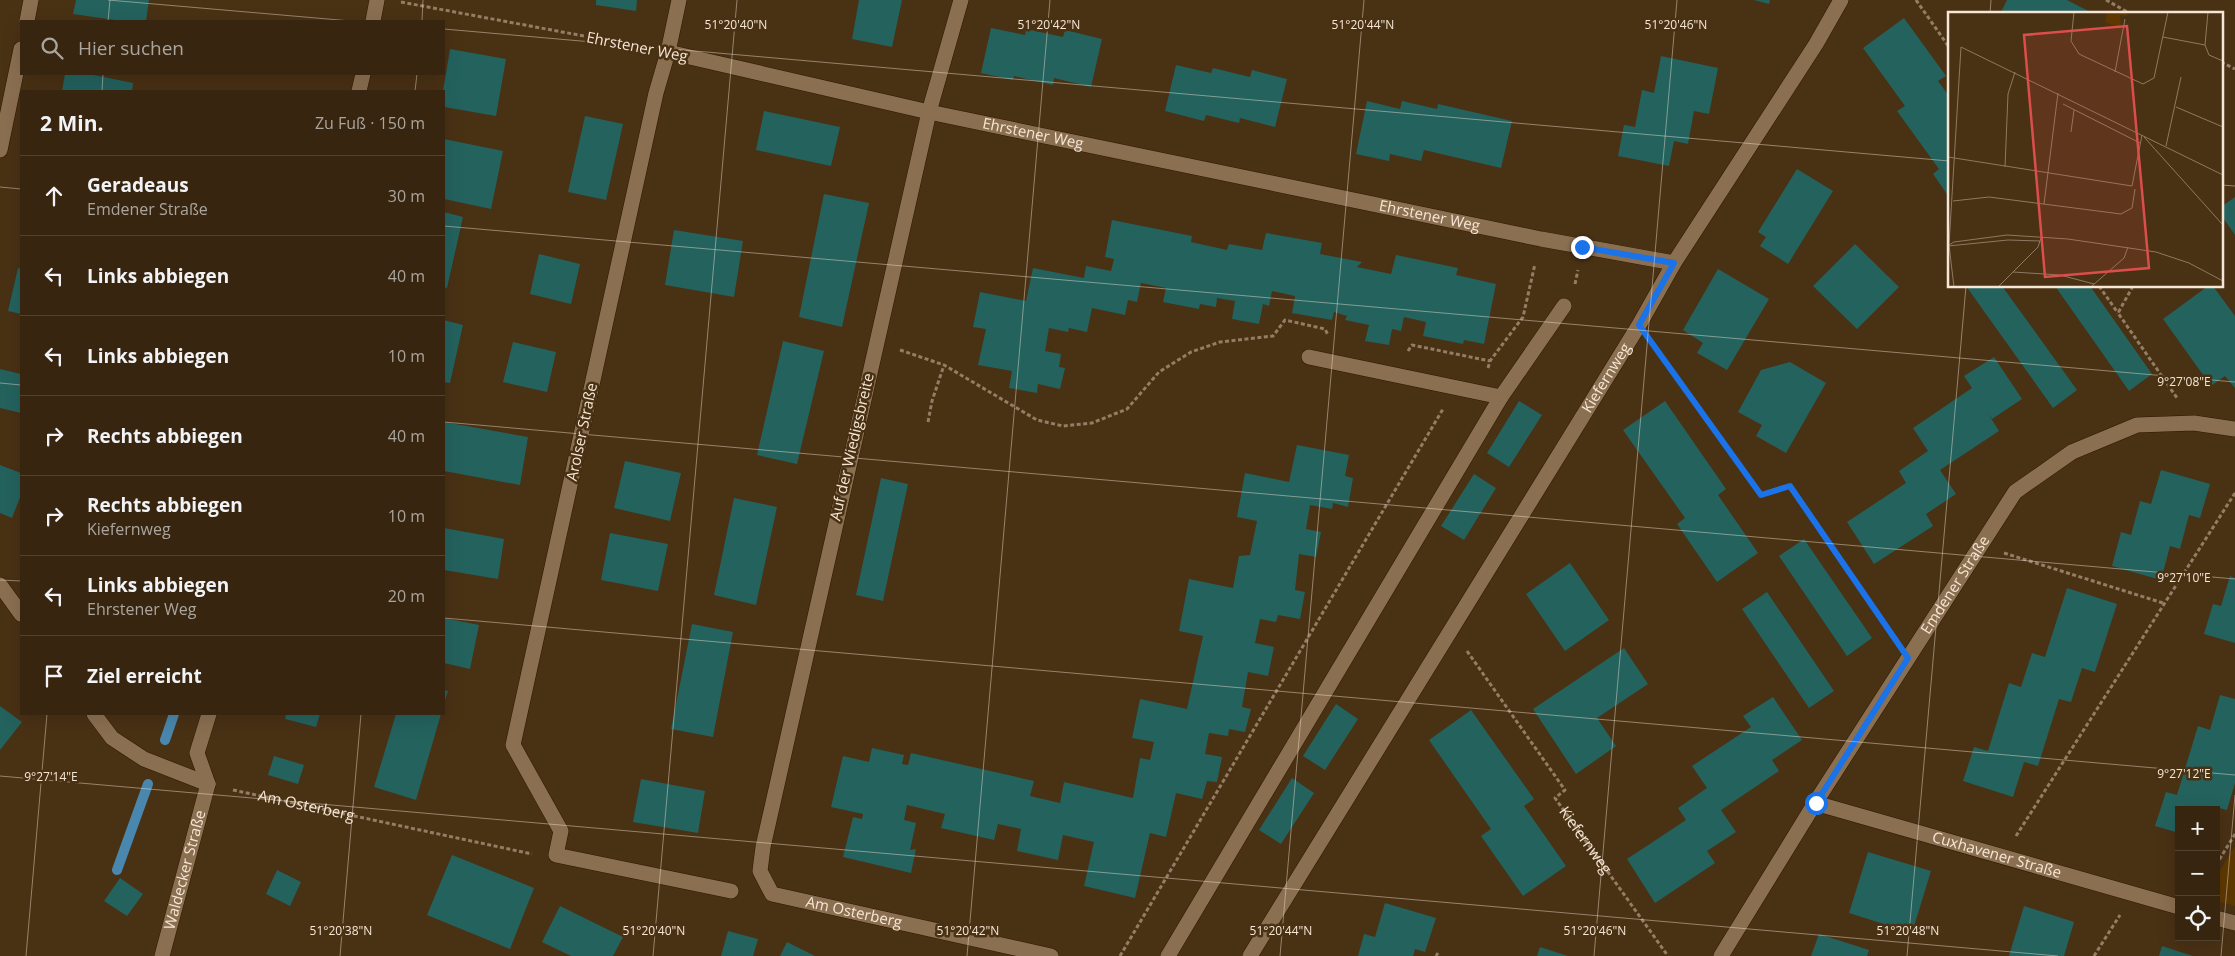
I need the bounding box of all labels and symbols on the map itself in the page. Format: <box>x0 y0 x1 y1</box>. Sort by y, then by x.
inset map <box>1948 12 2222 288</box>
text: 51°20'40"N <box>705 16 767 33</box>
text: 51°20'42"N <box>1018 16 1080 33</box>
text: 51°20'44"N <box>1332 16 1394 33</box>
text: 51°20'46"N <box>1645 16 1707 33</box>
street label: Ehrstener Weg <box>585 26 689 66</box>
street label: Ehrstener Weg <box>981 112 1086 153</box>
street label: Ehrstener Weg <box>1377 195 1482 235</box>
route end <box>1571 236 1594 259</box>
street label: Kiefernweg <box>1576 339 1635 416</box>
street label: Auf der Wiedigsbreite <box>824 371 878 523</box>
text: 9°27'08"E <box>2157 373 2211 390</box>
street label: Arolser Straße <box>561 381 601 483</box>
street label: Emdener Straße <box>1915 531 1994 637</box>
text: 9°27'10"E <box>2157 569 2211 586</box>
text: 9°27'12"E <box>2157 765 2211 782</box>
text: 9°27'14"E <box>24 768 78 785</box>
street label: Am Osterberg <box>257 785 357 825</box>
route start <box>1805 792 1828 815</box>
street label: Kiefernweg <box>1555 802 1617 878</box>
street label: Waldecker Straße <box>158 808 210 932</box>
street label: Cuxhavener Straße <box>1930 826 2064 882</box>
street label: Am Osterberg <box>804 891 904 932</box>
text: 51°20'38"N <box>310 922 372 939</box>
text: 51°20'40"N <box>623 922 685 939</box>
text: 51°20'42"N <box>937 922 999 939</box>
text: 51°20'44"N <box>1250 922 1312 939</box>
text: 51°20'46"N <box>1564 922 1626 939</box>
text: 51°20'48"N <box>1877 922 1939 939</box>

